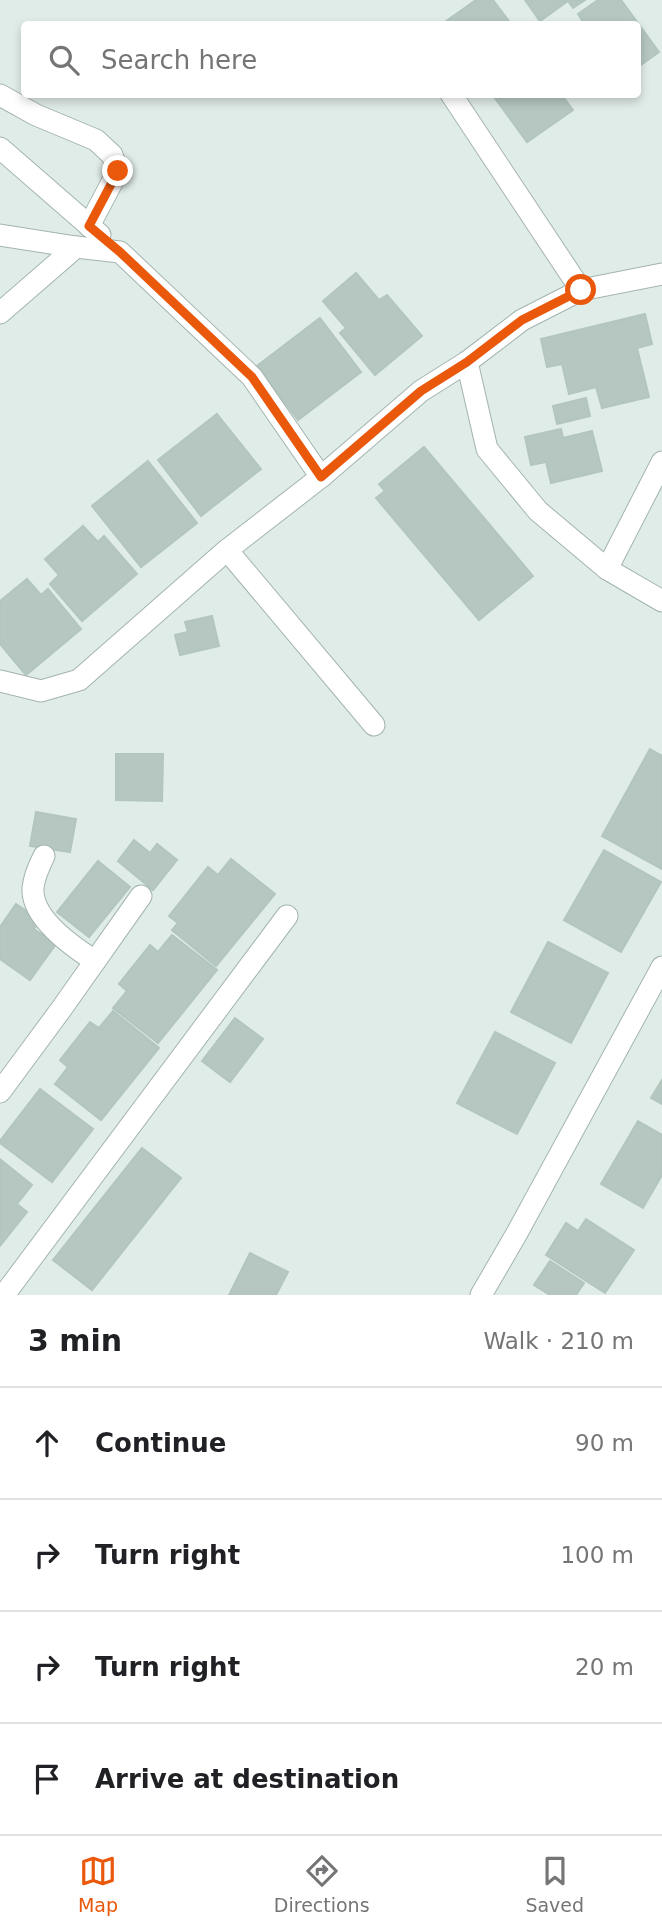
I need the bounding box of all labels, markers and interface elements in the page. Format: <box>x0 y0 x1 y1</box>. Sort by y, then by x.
search box <box>21 21 641 98</box>
icon: search <box>45 41 83 79</box>
text: Search here <box>101 45 257 75</box>
route end <box>102 155 133 186</box>
route start <box>565 274 596 305</box>
text: 3 min <box>28 1323 122 1358</box>
text: Walk · 210 m <box>483 1328 634 1354</box>
icon: ahead <box>28 1424 66 1462</box>
text: Continue <box>95 1428 226 1458</box>
text: 90 m <box>575 1430 634 1456</box>
icon: right <box>28 1536 66 1574</box>
text: Turn right <box>95 1540 240 1570</box>
text: 100 m <box>560 1542 634 1568</box>
icon: right <box>28 1648 66 1686</box>
text: Turn right <box>95 1652 240 1682</box>
text: 20 m <box>575 1654 634 1680</box>
icon: arrive <box>28 1760 66 1798</box>
text: Arrive at destination <box>95 1764 399 1794</box>
tab: Map <box>78 1852 118 1916</box>
tab: Directions <box>274 1852 370 1916</box>
tab: Saved <box>525 1852 584 1916</box>

